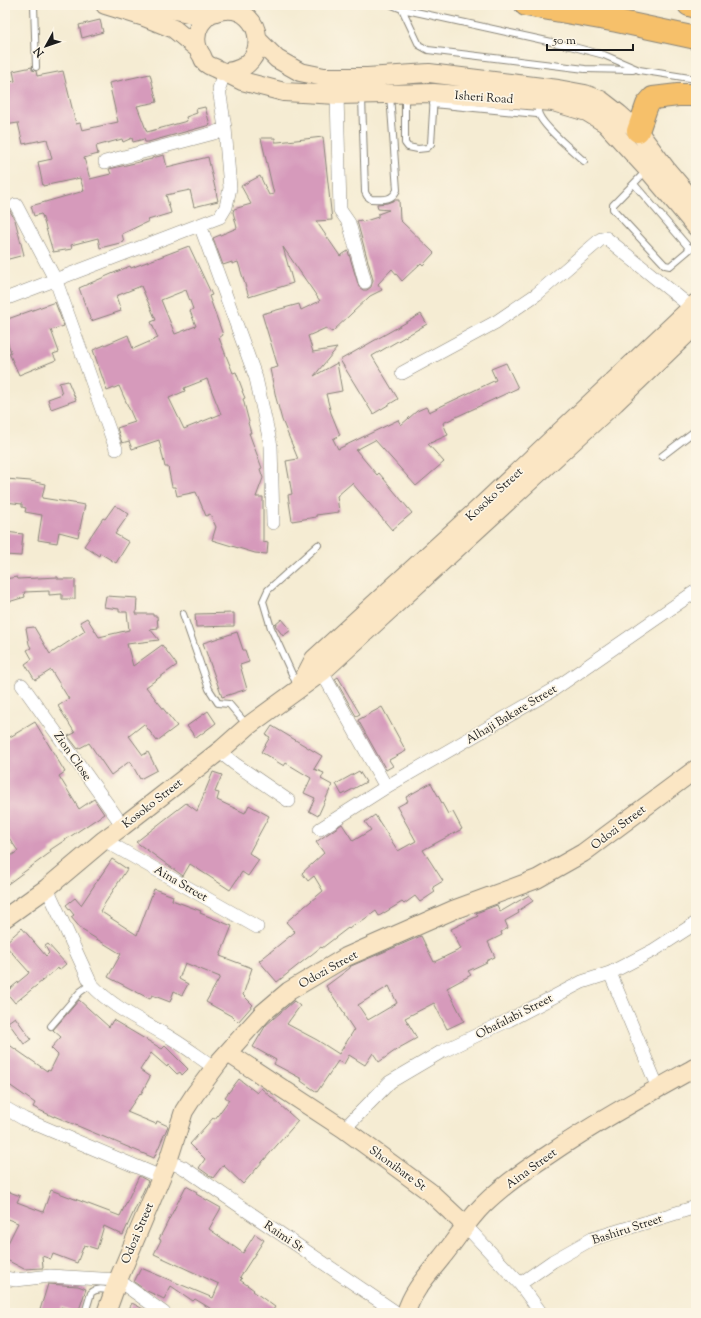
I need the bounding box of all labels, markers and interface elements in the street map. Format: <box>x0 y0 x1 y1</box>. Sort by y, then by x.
north arrow <box>26 26 66 66</box>
scale bar <box>547 26 633 52</box>
text: 50 m <box>552 32 576 50</box>
text: N <box>30 43 49 61</box>
street label: Isheri Road <box>454 87 514 109</box>
street label: Kosoko Street <box>462 463 527 526</box>
street label: Alhaji Bakare Street <box>463 680 560 749</box>
street label: Zion Close <box>49 728 96 785</box>
street label: Kosoko Street <box>119 774 187 833</box>
street label: Odozi Street <box>587 801 650 855</box>
street label: Aina Street <box>150 861 211 906</box>
street label: Odozi Street <box>296 946 361 993</box>
street label: Obafalabi Street <box>473 990 556 1044</box>
street label: Shonibare St <box>365 1142 430 1196</box>
street label: Aina Street <box>502 1144 561 1194</box>
street label: Odozi Street <box>117 1200 159 1267</box>
street label: Bashiru Street <box>590 1210 665 1250</box>
street label: Raimi St <box>260 1217 307 1257</box>

